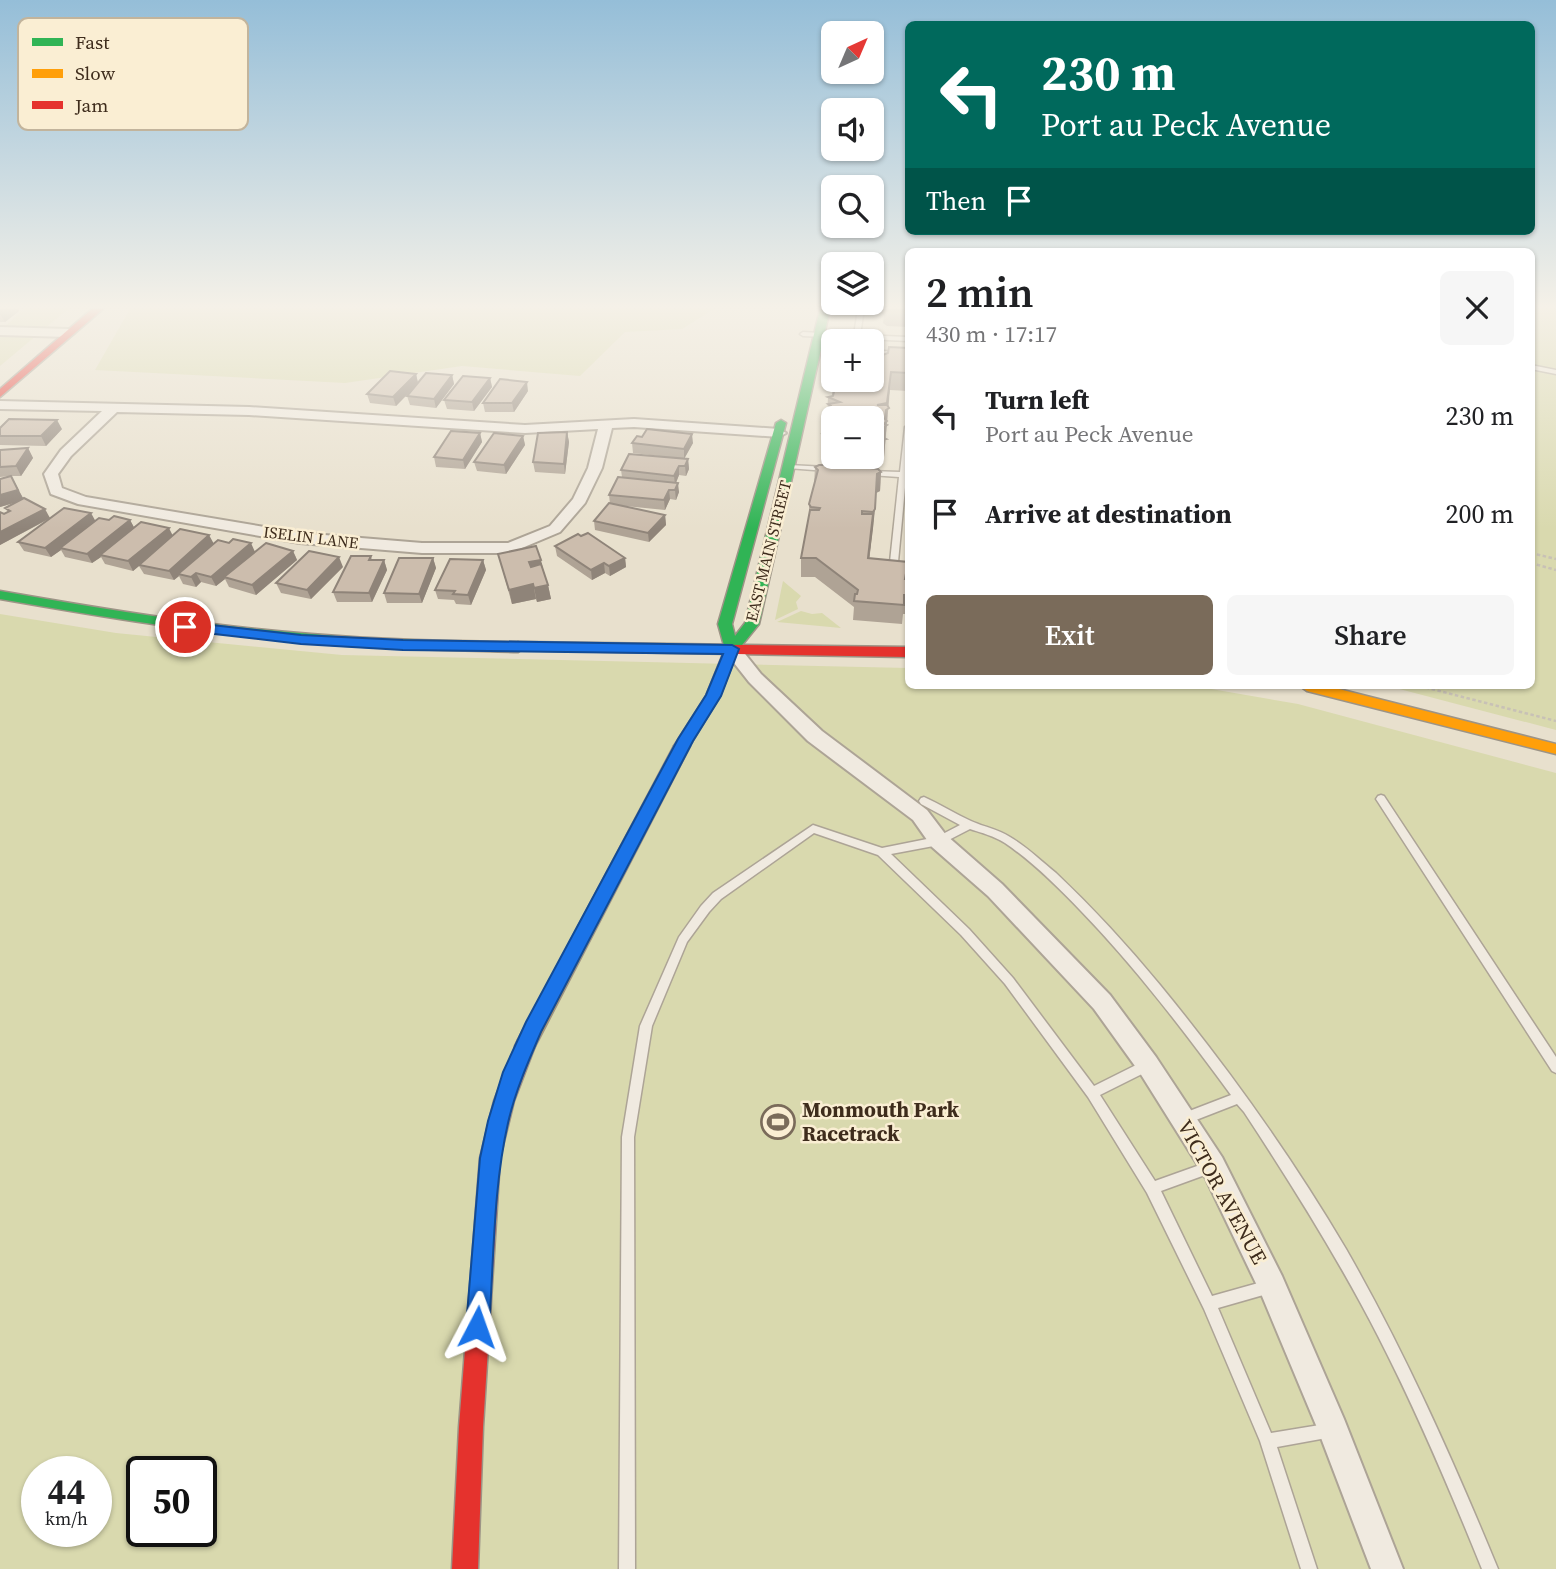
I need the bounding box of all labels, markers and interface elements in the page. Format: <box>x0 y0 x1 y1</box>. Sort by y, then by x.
legend <box>18 18 248 130</box>
north arrow <box>821 21 884 84</box>
map controls <box>821 21 884 469</box>
text: Fast <box>75 29 110 55</box>
text: 230 m <box>1041 39 1176 106</box>
icon: left <box>926 49 1017 140</box>
text: Slow <box>75 60 116 86</box>
text: Jam <box>74 92 108 118</box>
button: sound <box>821 98 884 161</box>
text: Port au Peck Avenue <box>1041 103 1331 147</box>
button: search <box>821 175 884 238</box>
icon: arrive <box>1000 182 1038 220</box>
text: Then <box>926 183 986 219</box>
button: layers <box>821 252 884 315</box>
text: 2 min <box>926 263 1034 321</box>
button: close <box>1440 271 1514 345</box>
text: 430 m · 17:17 <box>926 318 1057 350</box>
button: + <box>821 329 884 392</box>
text: Turn left <box>985 382 1089 418</box>
icon: left <box>926 397 964 435</box>
text: 230 m <box>1446 398 1514 434</box>
button: − <box>821 406 884 469</box>
text: Port au Peck Avenue <box>985 418 1193 450</box>
street label: EAST MAIN STREET <box>740 478 796 624</box>
icon: arrive <box>926 495 964 533</box>
text: Arrive at destination <box>985 496 1232 532</box>
text: 200 m <box>1446 496 1514 532</box>
street label: ISELIN LANE <box>262 520 360 554</box>
button: Exit <box>926 595 1213 675</box>
button: Share <box>1227 595 1514 675</box>
pin <box>155 597 215 657</box>
icon: arrive <box>166 608 204 646</box>
place label: Monmouth Park Racetrack <box>802 1095 960 1148</box>
sports icon: Monmouth Park Racetrack <box>759 1103 797 1141</box>
street label: VICTOR AVENUE <box>1171 1114 1274 1269</box>
position arrow <box>440 1290 514 1364</box>
speed limit sign: 50 <box>126 1456 217 1547</box>
text: 44 <box>48 1468 85 1516</box>
text: km/h <box>45 1506 88 1531</box>

